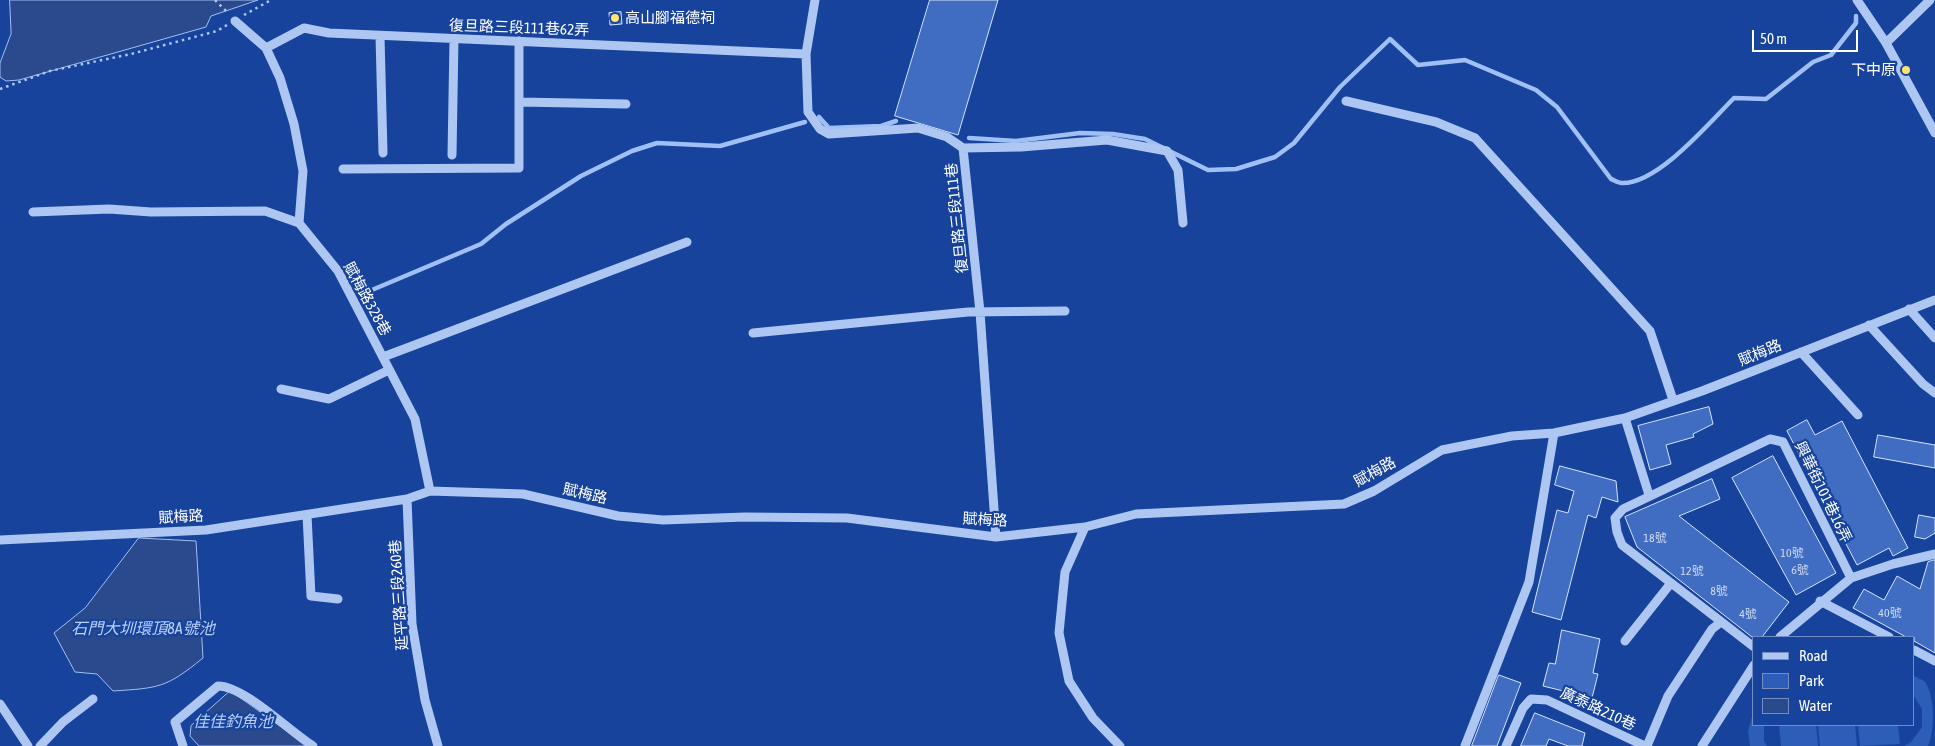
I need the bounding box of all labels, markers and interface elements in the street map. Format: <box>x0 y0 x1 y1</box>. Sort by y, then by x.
place label: 高山腳福德祠 <box>625 9 715 27</box>
marker: 高山腳福德祠 <box>609 12 621 24</box>
street label: 復旦路三段111巷62弄 <box>449 17 589 39</box>
scale bar <box>1755 20 1861 52</box>
text: 50 m <box>1760 30 1787 47</box>
place label: 下中原 <box>1851 61 1896 79</box>
marker: 下中原 <box>1900 64 1912 76</box>
street label: 復旦路三段111巷 <box>942 162 972 274</box>
street label: 賦梅路328巷 <box>339 259 395 339</box>
street label: 賦梅路 <box>1736 336 1784 370</box>
street label: 興華街101巷16弄 <box>1791 439 1855 545</box>
street label: 賦梅路 <box>1351 453 1399 491</box>
street label: 賦梅路 <box>561 480 609 508</box>
street label: 賦梅路 <box>158 507 204 527</box>
street label: 賦梅路 <box>962 510 1008 530</box>
house number: 18號 <box>1643 531 1667 545</box>
street label: 延平路三段260巷 <box>386 539 412 651</box>
house number: 10號 <box>1780 546 1804 560</box>
house number: 6號 <box>1791 563 1809 577</box>
house number: 12號 <box>1680 564 1704 578</box>
house number: 8號 <box>1710 584 1728 598</box>
house number: 40號 <box>1878 606 1902 620</box>
house number: 4號 <box>1739 607 1757 621</box>
water label: 石門大圳環頂8A號池 <box>71 619 215 639</box>
legend <box>1752 636 1915 726</box>
text: Road <box>1799 647 1828 664</box>
text: Park <box>1799 672 1824 689</box>
street label: 廣泰路210巷 <box>1557 684 1639 734</box>
text: Water <box>1799 697 1832 714</box>
water label: 佳佳釣魚池 <box>193 712 273 732</box>

